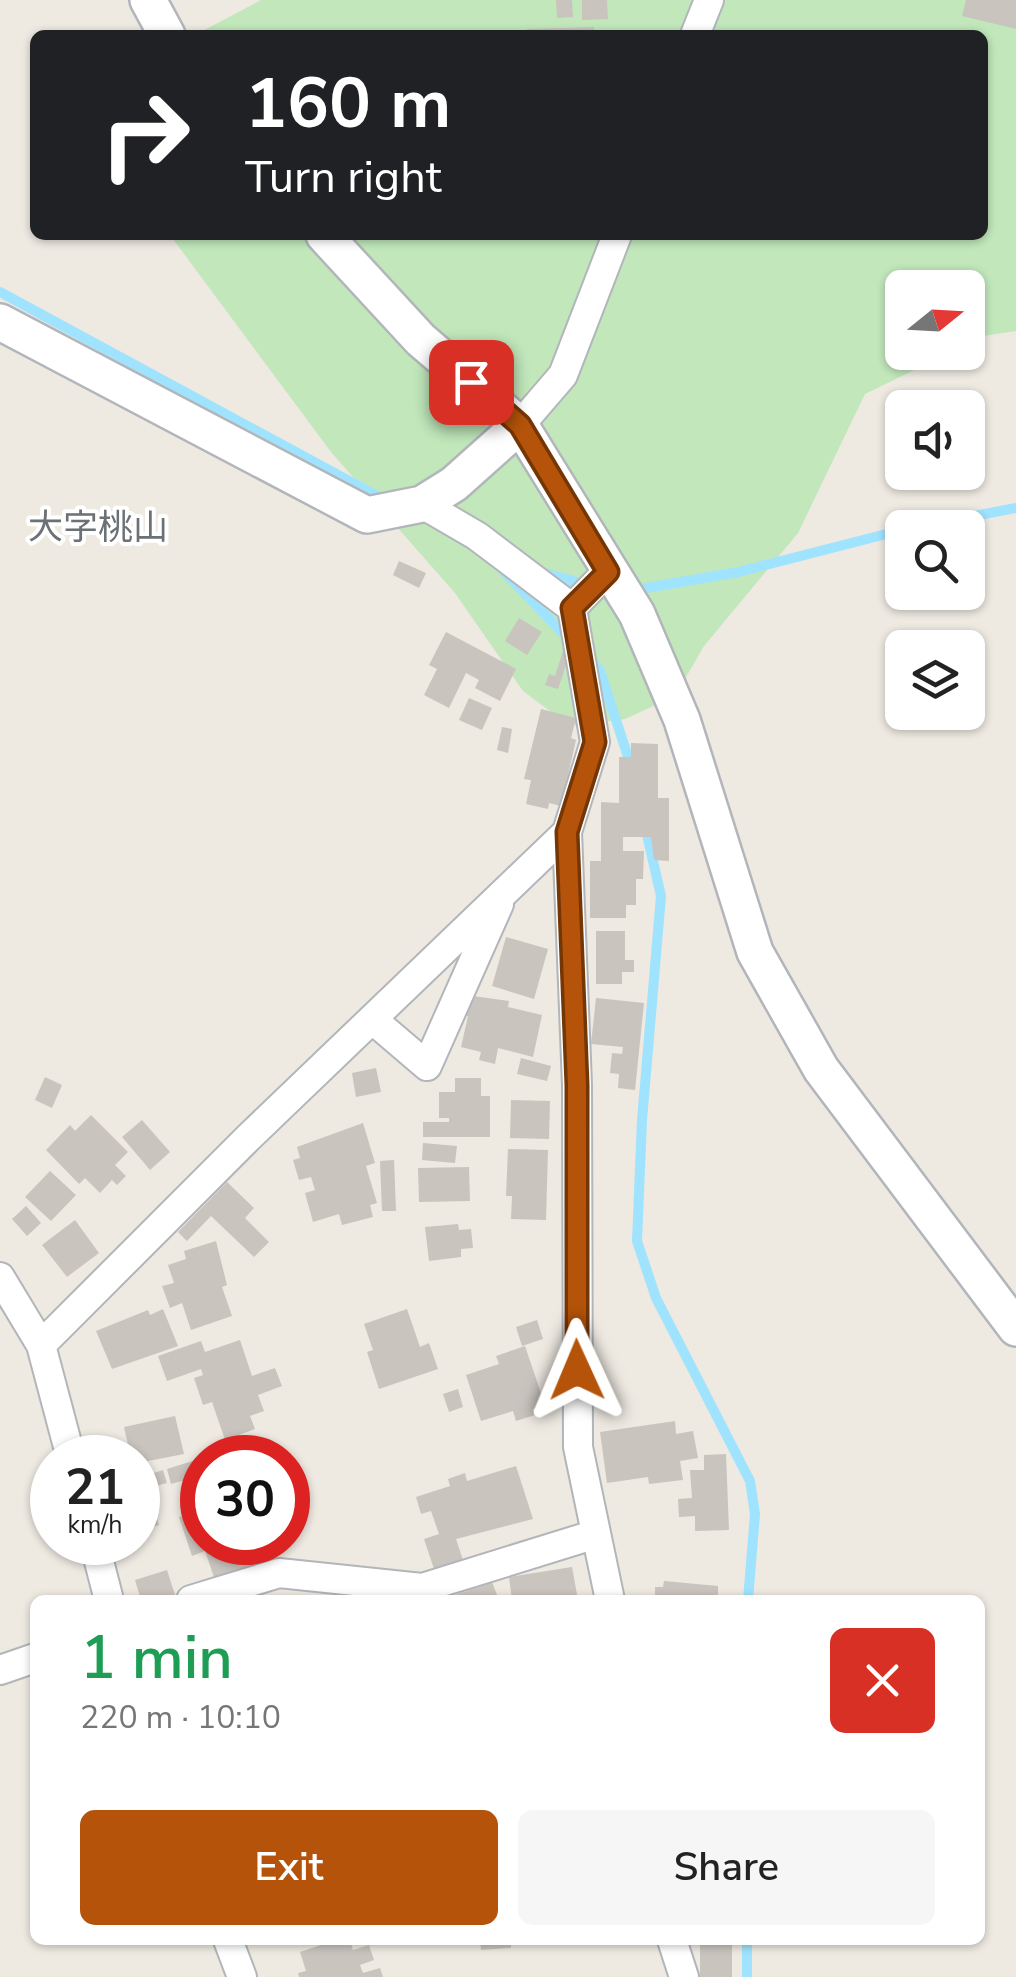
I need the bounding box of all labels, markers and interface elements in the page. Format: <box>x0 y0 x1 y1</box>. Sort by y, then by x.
text: 160 m <box>245 56 451 152</box>
icon: right <box>80 70 210 200</box>
text: Turn right <box>245 147 442 208</box>
north arrow <box>885 270 985 370</box>
map controls <box>885 270 985 730</box>
pin <box>429 340 514 425</box>
icon: arrive <box>444 355 499 410</box>
button: sound <box>885 390 985 490</box>
district label: 大字桃山 <box>28 504 168 551</box>
button: search <box>885 510 985 610</box>
button: layers <box>885 630 985 730</box>
position arrow <box>525 1318 629 1422</box>
speed limit sign: 30 <box>180 1435 310 1565</box>
text: 21 <box>65 1453 125 1522</box>
text: km/h <box>67 1508 123 1542</box>
text: 1 min <box>80 1617 233 1699</box>
button: close <box>830 1628 935 1733</box>
text: 220 m · 10:10 <box>80 1696 281 1739</box>
button: Exit <box>80 1810 498 1925</box>
button: Share <box>518 1810 935 1925</box>

